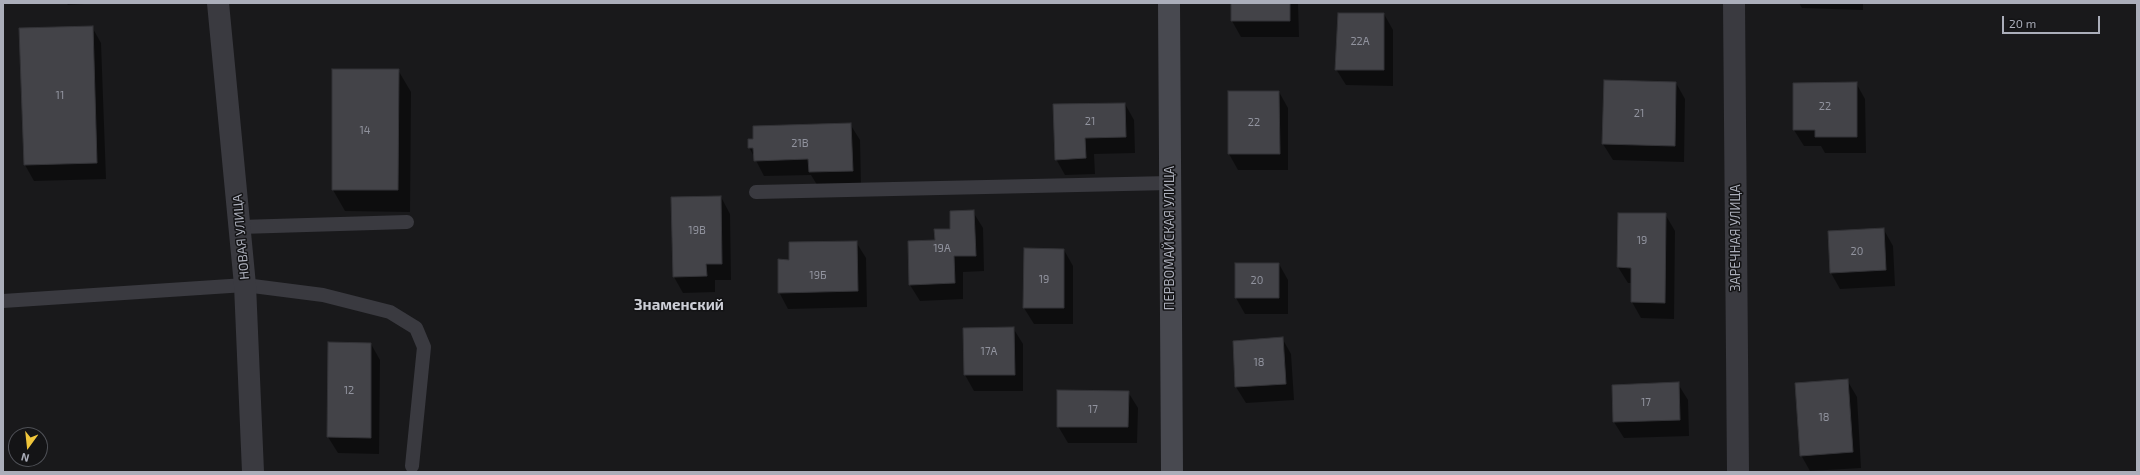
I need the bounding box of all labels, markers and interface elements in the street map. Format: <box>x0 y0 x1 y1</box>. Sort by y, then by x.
scale bar <box>2004 8 2102 34</box>
text: 20 m <box>2009 16 2036 30</box>
house number: 22А <box>1350 34 1370 48</box>
house number: 11 <box>56 88 64 102</box>
house number: 22 <box>1819 99 1831 113</box>
house number: 21 <box>1634 106 1644 120</box>
house number: 21 <box>1085 114 1095 128</box>
house number: 22 <box>1248 115 1260 129</box>
house number: 14 <box>359 123 371 137</box>
house number: 21В <box>791 136 809 150</box>
street label: ПЕРВОМАЙСКАЯ УЛИЦА <box>1162 166 1178 310</box>
street label: ЗАРЕЧНАЯ УЛИЦА <box>1728 184 1744 292</box>
street label: НОВАЯ УЛИЦА <box>229 194 253 280</box>
house number: 19В <box>688 223 706 237</box>
house number: 19 <box>1637 233 1647 247</box>
house number: 19А <box>933 241 951 255</box>
house number: 20 <box>1851 244 1863 258</box>
house number: 19Б <box>809 268 827 282</box>
house number: 19 <box>1039 272 1049 286</box>
house number: 20 <box>1251 273 1263 287</box>
district label: Знаменский <box>634 296 724 314</box>
house number: 17А <box>981 344 997 358</box>
house number: 18 <box>1253 355 1265 369</box>
house number: 12 <box>344 383 354 397</box>
house number: 17 <box>1641 395 1651 409</box>
house number: 17 <box>1088 402 1098 416</box>
house number: 18 <box>1818 410 1830 424</box>
north arrow <box>8 427 48 467</box>
text: N <box>20 451 31 465</box>

